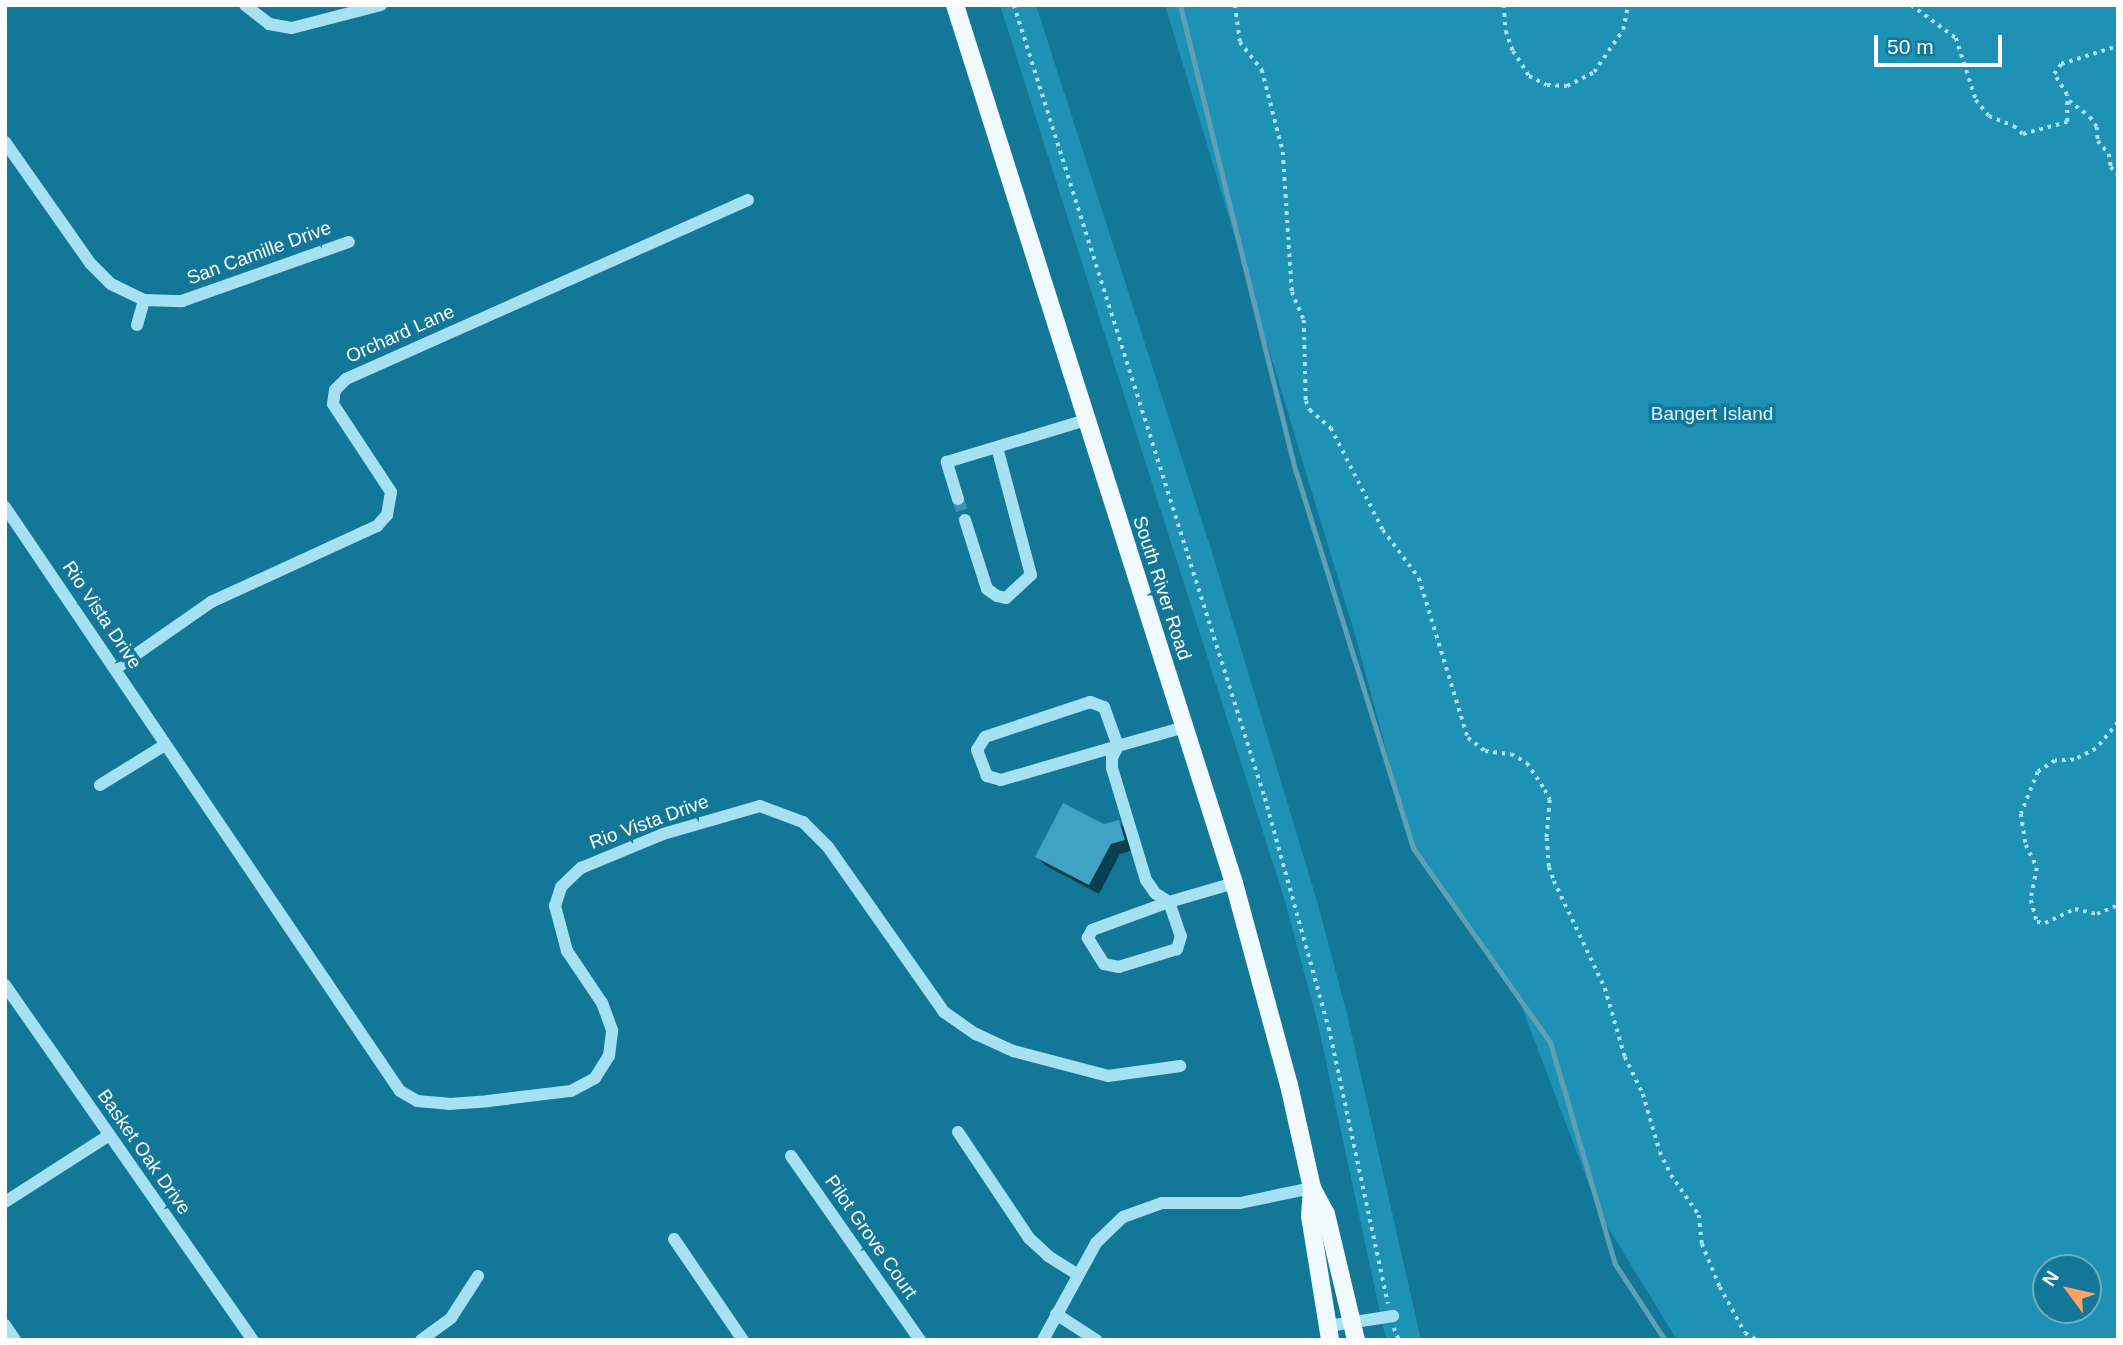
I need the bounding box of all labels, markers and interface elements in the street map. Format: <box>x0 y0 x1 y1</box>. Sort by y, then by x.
scale bar <box>1878 21 2006 65</box>
text: 50 m <box>1887 35 1934 58</box>
street label: San Camille Drive <box>184 216 334 290</box>
street label: Orchard Lane <box>342 300 458 368</box>
park label: Bangert Island <box>1651 403 1773 425</box>
street label: South River Road <box>1128 513 1196 663</box>
street label: Rio Vista Drive <box>58 557 146 673</box>
street label: Rio Vista Drive <box>586 790 712 854</box>
street label: Basket Oak Drive <box>92 1085 196 1219</box>
street label: Pilot Grove Court <box>820 1171 922 1303</box>
north arrow <box>2032 1254 2102 1324</box>
text: N <box>2038 1267 2063 1290</box>

